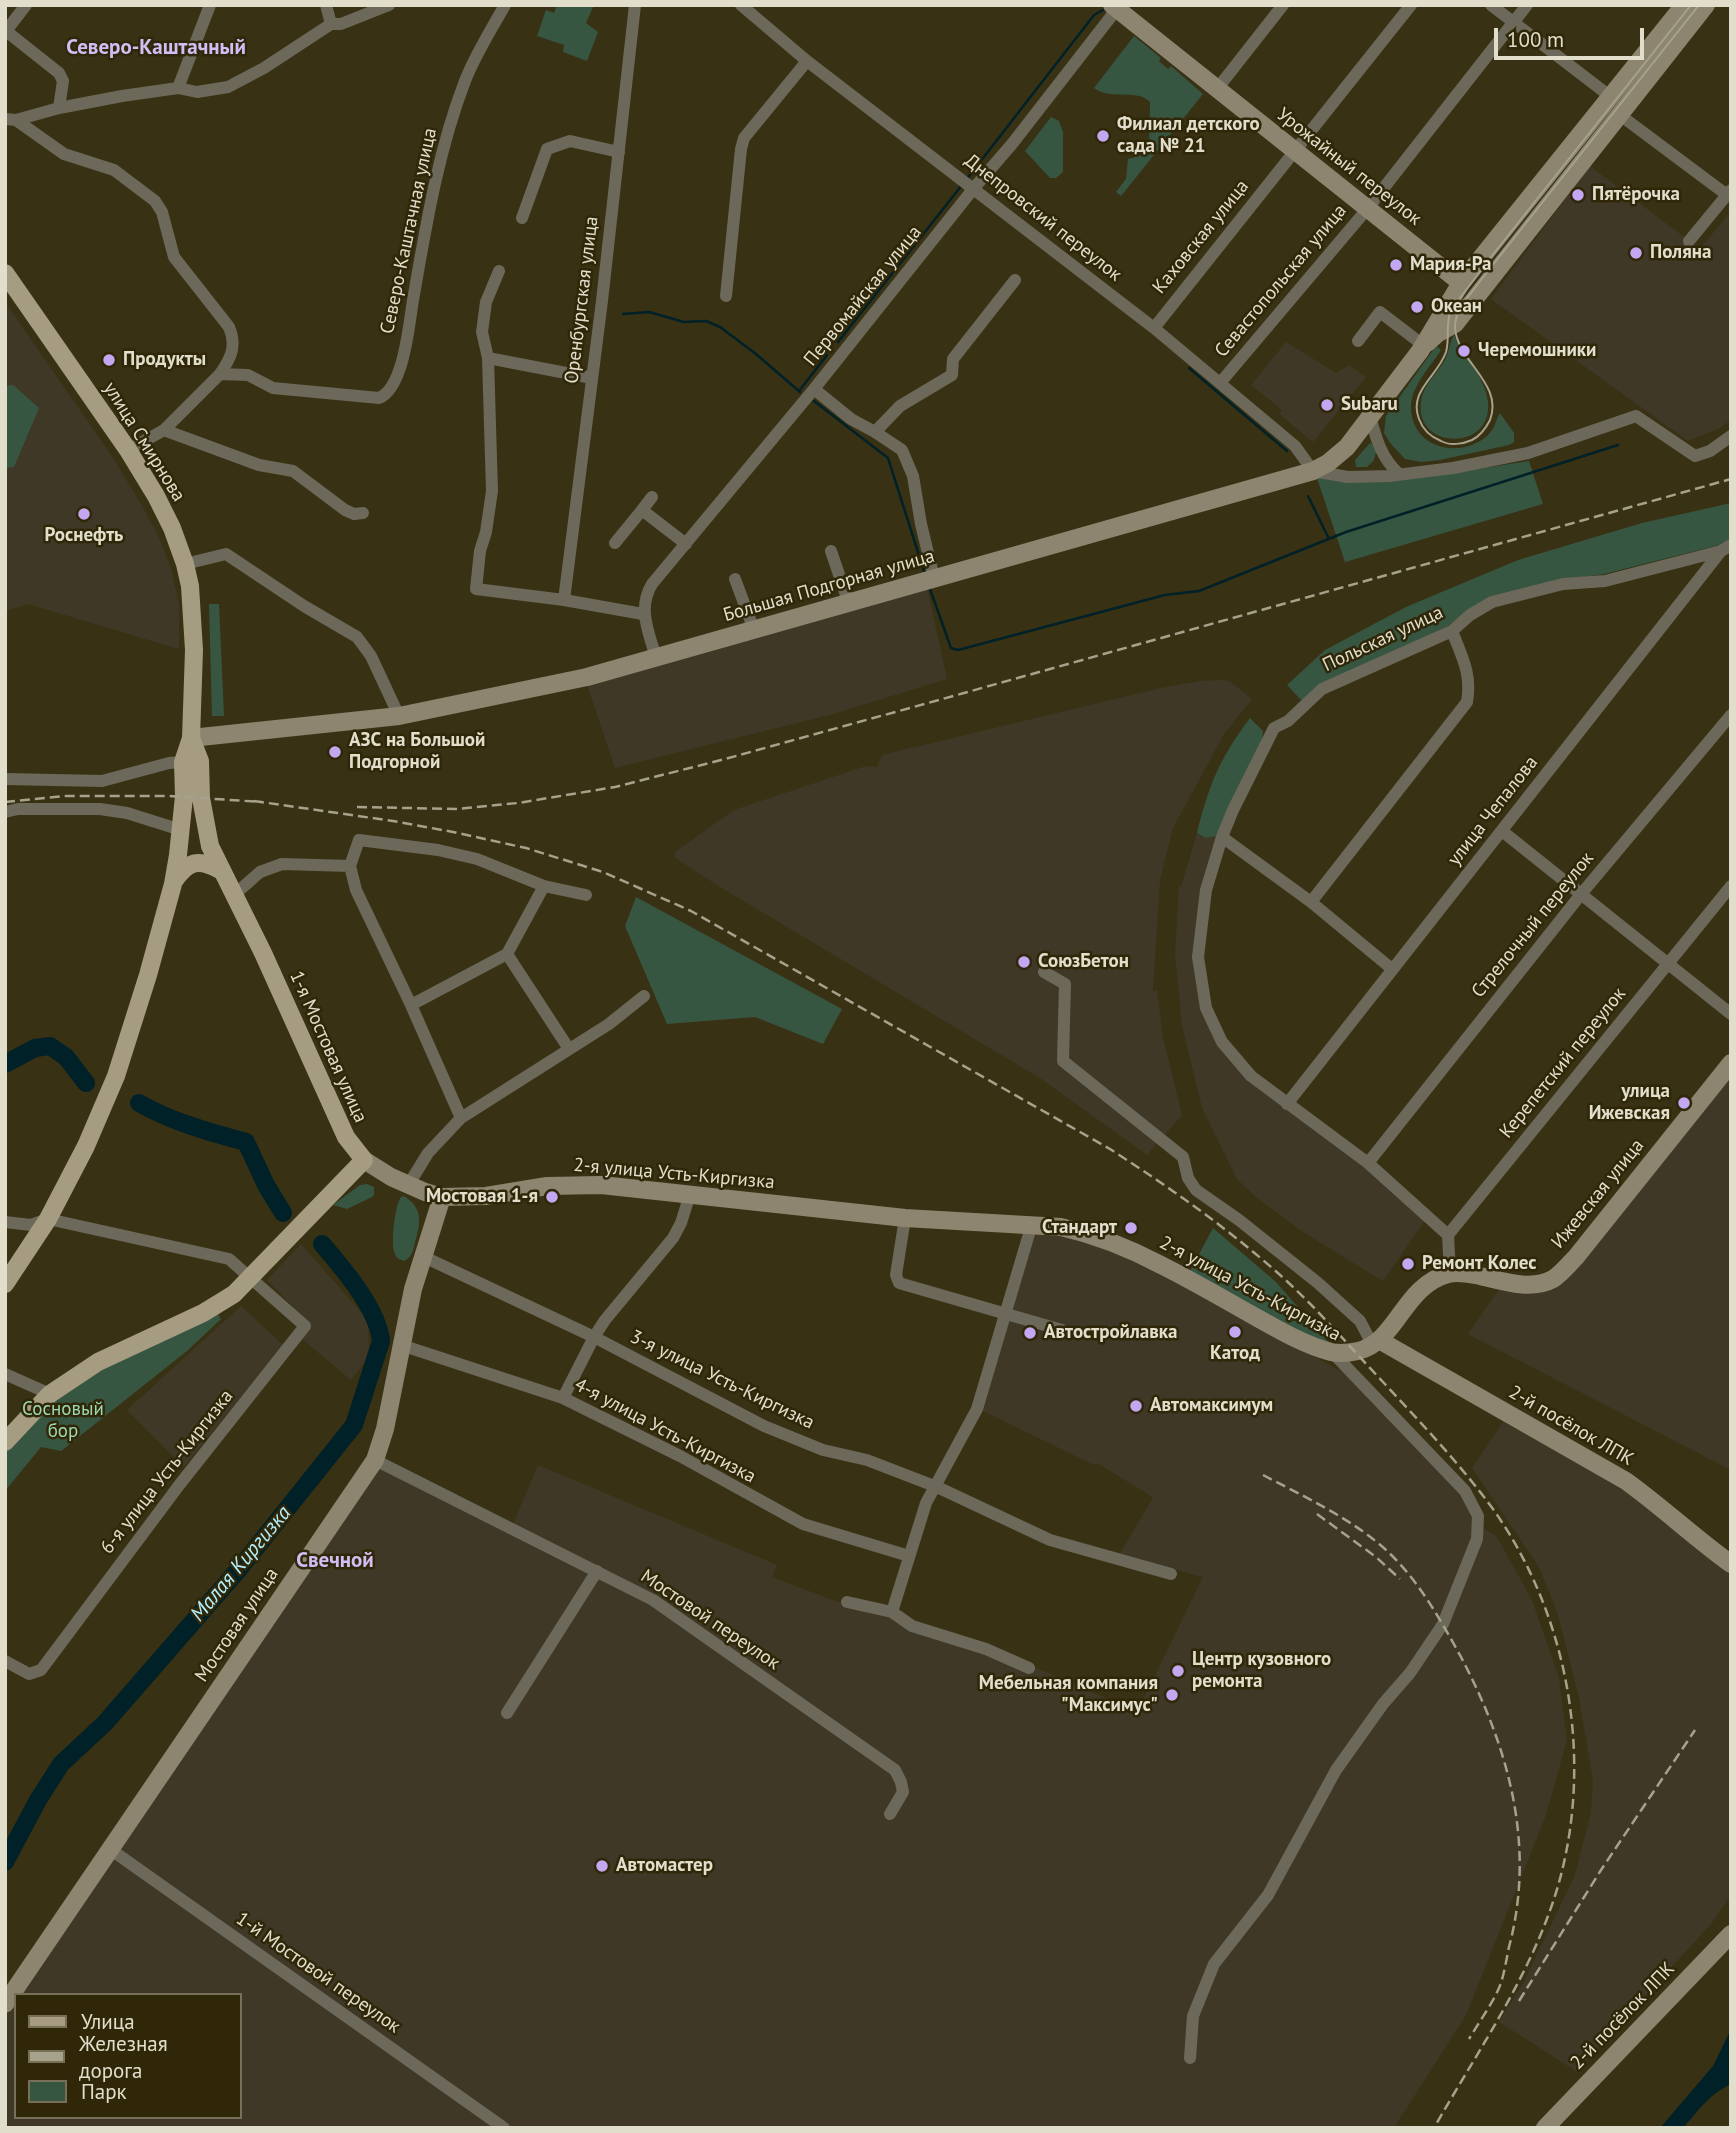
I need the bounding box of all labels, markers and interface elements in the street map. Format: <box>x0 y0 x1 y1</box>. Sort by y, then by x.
scale bar <box>1498 14 1648 58</box>
text: 100 m <box>1507 26 1564 53</box>
district label: Северо-Каштачный <box>66 35 246 61</box>
street label: Урожайный переулок <box>1272 103 1426 231</box>
place label: Филиал детского сада № 21 <box>1117 114 1260 158</box>
street label: Северо-Каштачная улица <box>376 126 442 336</box>
marker: Филиал детского сада № 21 <box>1095 128 1111 144</box>
street label: Днепровский переулок <box>960 150 1126 286</box>
street label: Каховская улица <box>1148 176 1254 298</box>
place label: Пятёрочка <box>1592 184 1680 206</box>
marker: Пятёрочка <box>1570 187 1586 203</box>
street label: Севастопольская улица <box>1210 200 1352 362</box>
street label: Оренбургская улица <box>560 215 604 385</box>
street label: Первомайская улица <box>799 221 927 371</box>
place label: Поляна <box>1650 242 1711 264</box>
marker: Поляна <box>1628 245 1644 261</box>
place label: Мария-Ра <box>1410 254 1491 276</box>
marker: Мария-Ра <box>1388 257 1404 273</box>
place label: Океан <box>1431 296 1482 318</box>
marker: Океан <box>1409 299 1425 315</box>
place label: Черемошники <box>1478 340 1596 362</box>
marker: Черемошники <box>1456 343 1472 359</box>
place label: Продукты <box>123 349 206 371</box>
marker: Продукты <box>101 352 117 368</box>
street label: улица Смирнова <box>98 378 190 506</box>
place label: Subaru <box>1341 394 1398 416</box>
marker: Subaru <box>1319 397 1335 413</box>
marker: Роснефть <box>76 506 92 522</box>
place label: Роснефть <box>45 525 123 547</box>
street label: Большая Подгорная улица <box>721 545 937 627</box>
street label: Польская улица <box>1319 601 1447 677</box>
place label: АЗС на Большой Подгорной <box>349 730 485 774</box>
marker: АЗС на Большой Подгорной <box>327 744 343 760</box>
street label: улица Чепалова <box>1443 752 1543 870</box>
street label: Стрелочный переулок <box>1467 848 1599 1002</box>
place label: СоюзБетон <box>1038 951 1129 973</box>
marker: СоюзБетон <box>1016 954 1032 970</box>
street label: 1-я Мостовая улица <box>284 968 372 1126</box>
street label: Керепетский переулок <box>1495 983 1631 1143</box>
place label: улица Ижевская <box>1589 1081 1670 1125</box>
marker: улица Ижевская <box>1676 1095 1692 1111</box>
street label: Ижевская улица <box>1547 1135 1649 1253</box>
street label: 2-я улица Усть-Киргизка <box>572 1154 776 1194</box>
place label: Мостовая 1-я <box>426 1186 538 1208</box>
marker: Мостовая 1-я <box>544 1189 560 1205</box>
place label: Стандарт <box>1042 1217 1117 1239</box>
marker: Стандарт <box>1123 1220 1139 1236</box>
street label: 2-я улица Усть-Киргизка <box>1156 1232 1344 1346</box>
place label: Ремонт Колес <box>1422 1253 1537 1275</box>
marker: Ремонт Колес <box>1400 1256 1416 1272</box>
place label: Автостройлавка <box>1044 1322 1177 1344</box>
marker: Катод <box>1227 1324 1243 1340</box>
street label: 3-я улица Усть-Киргизка <box>626 1325 818 1435</box>
marker: Автостройлавка <box>1022 1325 1038 1341</box>
place label: Катод <box>1210 1343 1260 1365</box>
street label: 4-я улица Усть-Киргизка <box>571 1374 759 1488</box>
street label: 2-й посёлок ЛПК <box>1505 1381 1637 1471</box>
street label: 6-я улица Усть-Киргизка <box>96 1385 238 1559</box>
place label: Автомаксимум <box>1150 1395 1273 1417</box>
marker: Автомаксимум <box>1128 1398 1144 1414</box>
park label: Сосновый бор <box>22 1399 104 1443</box>
water label: Малая Киргизка <box>185 1501 297 1627</box>
district label: Свечной <box>296 1548 374 1574</box>
street label: Мостовая улица <box>191 1564 283 1686</box>
street label: Мостовой переулок <box>636 1565 784 1675</box>
place label: Центр кузовного ремонта <box>1192 1649 1331 1693</box>
marker: Центр кузовного ремонта <box>1170 1663 1186 1679</box>
place label: Мебельная компания "Максимус" <box>979 1673 1158 1717</box>
marker: Мебельная компания "Максимус" <box>1164 1687 1180 1703</box>
place label: Автомастер <box>616 1855 713 1877</box>
marker: Автомастер <box>594 1858 610 1874</box>
street label: 1-й Мостовой переулок <box>231 1908 405 2038</box>
street label: 2-й посёлок ЛПК <box>1566 1958 1680 2074</box>
legend <box>14 1993 242 2119</box>
text: Улица <box>81 2008 135 2035</box>
text: Железная дорога <box>79 2030 168 2084</box>
text: Парк <box>81 2078 127 2105</box>

